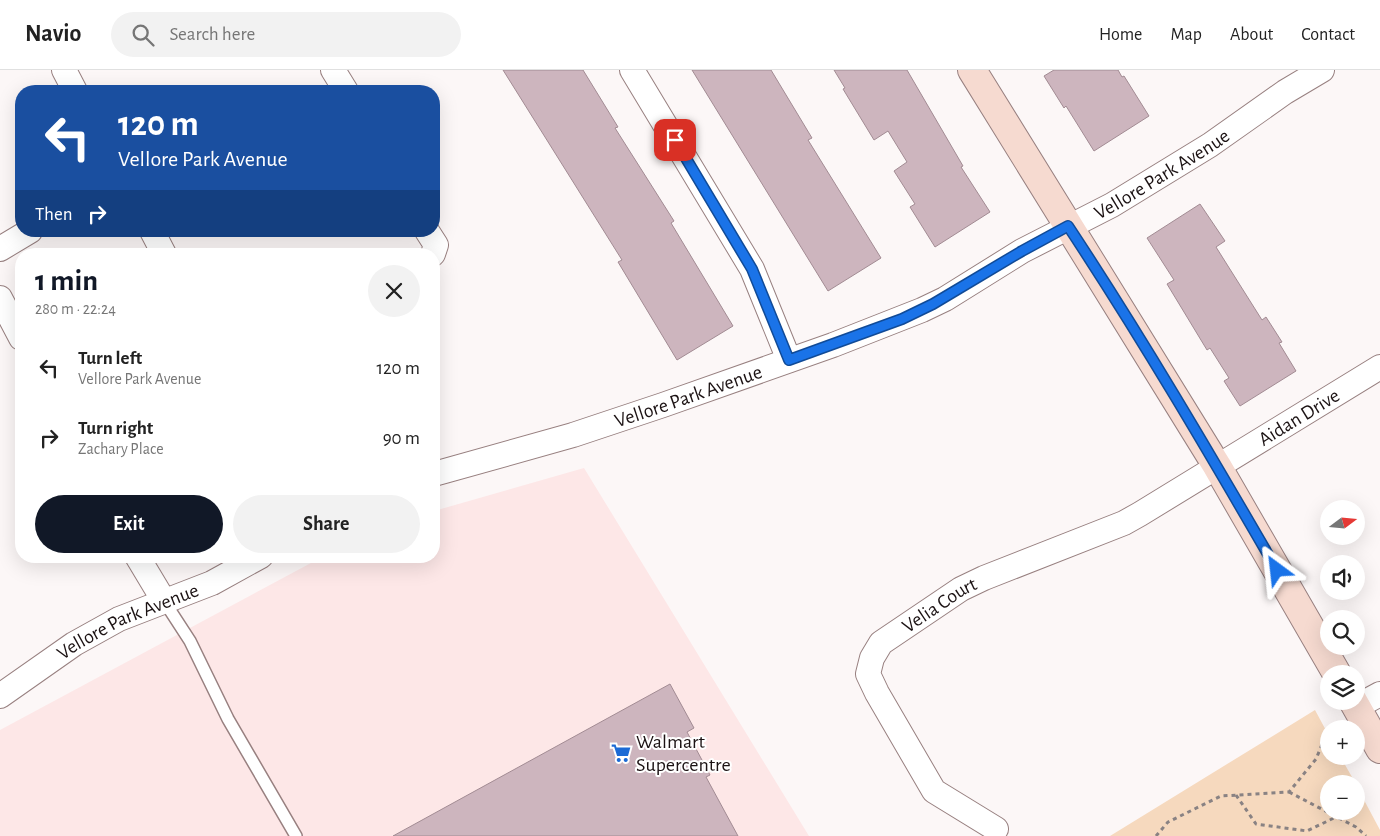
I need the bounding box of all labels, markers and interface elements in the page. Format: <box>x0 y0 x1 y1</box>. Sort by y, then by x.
search box <box>111 12 461 57</box>
icon: search <box>129 21 157 49</box>
text: Navio <box>25 22 81 46</box>
text: Search here <box>169 25 255 44</box>
text: Home <box>1099 26 1142 44</box>
text: Map <box>1170 26 1202 44</box>
text: About <box>1230 26 1273 44</box>
text: Contact <box>1301 26 1355 44</box>
icon: left <box>35 105 100 170</box>
text: 120 m <box>118 107 199 142</box>
pin <box>654 119 696 161</box>
icon: arrive <box>661 126 689 154</box>
street label: Vellore Park Avenue <box>1091 126 1233 223</box>
text: Vellore Park Avenue <box>118 148 288 170</box>
icon: right <box>83 200 111 228</box>
text: Then <box>35 205 73 224</box>
button: close <box>368 265 420 317</box>
text: 1 min <box>35 266 98 296</box>
text: 280 m · 22:24 <box>35 301 116 317</box>
text: Turn left <box>78 349 142 368</box>
icon: left <box>35 354 63 382</box>
text: 120 m <box>376 359 420 378</box>
street label: Vellore Park Avenue <box>612 362 765 431</box>
text: Vellore Park Avenue <box>78 371 201 387</box>
street label: Aidan Drive <box>1255 385 1343 450</box>
text: Turn right <box>78 419 153 438</box>
icon: right <box>35 424 63 452</box>
text: 90 m <box>383 429 420 448</box>
text: Zachary Place <box>78 441 164 457</box>
button: Exit <box>35 495 223 553</box>
button: Share <box>233 495 420 553</box>
north arrow <box>1320 500 1365 545</box>
map controls <box>1320 500 1365 820</box>
position arrow <box>1250 543 1302 595</box>
button: sound <box>1320 555 1365 600</box>
street label: Velia Court <box>899 574 980 637</box>
street label: Vellore Park Avenue <box>54 580 202 664</box>
button: search <box>1320 610 1365 655</box>
button: layers <box>1320 665 1365 710</box>
button: + <box>1320 720 1365 765</box>
place label: Walmart Supercentre <box>636 732 731 775</box>
supermarket icon: Walmart Supercentre <box>610 742 632 764</box>
button: − <box>1320 775 1365 820</box>

